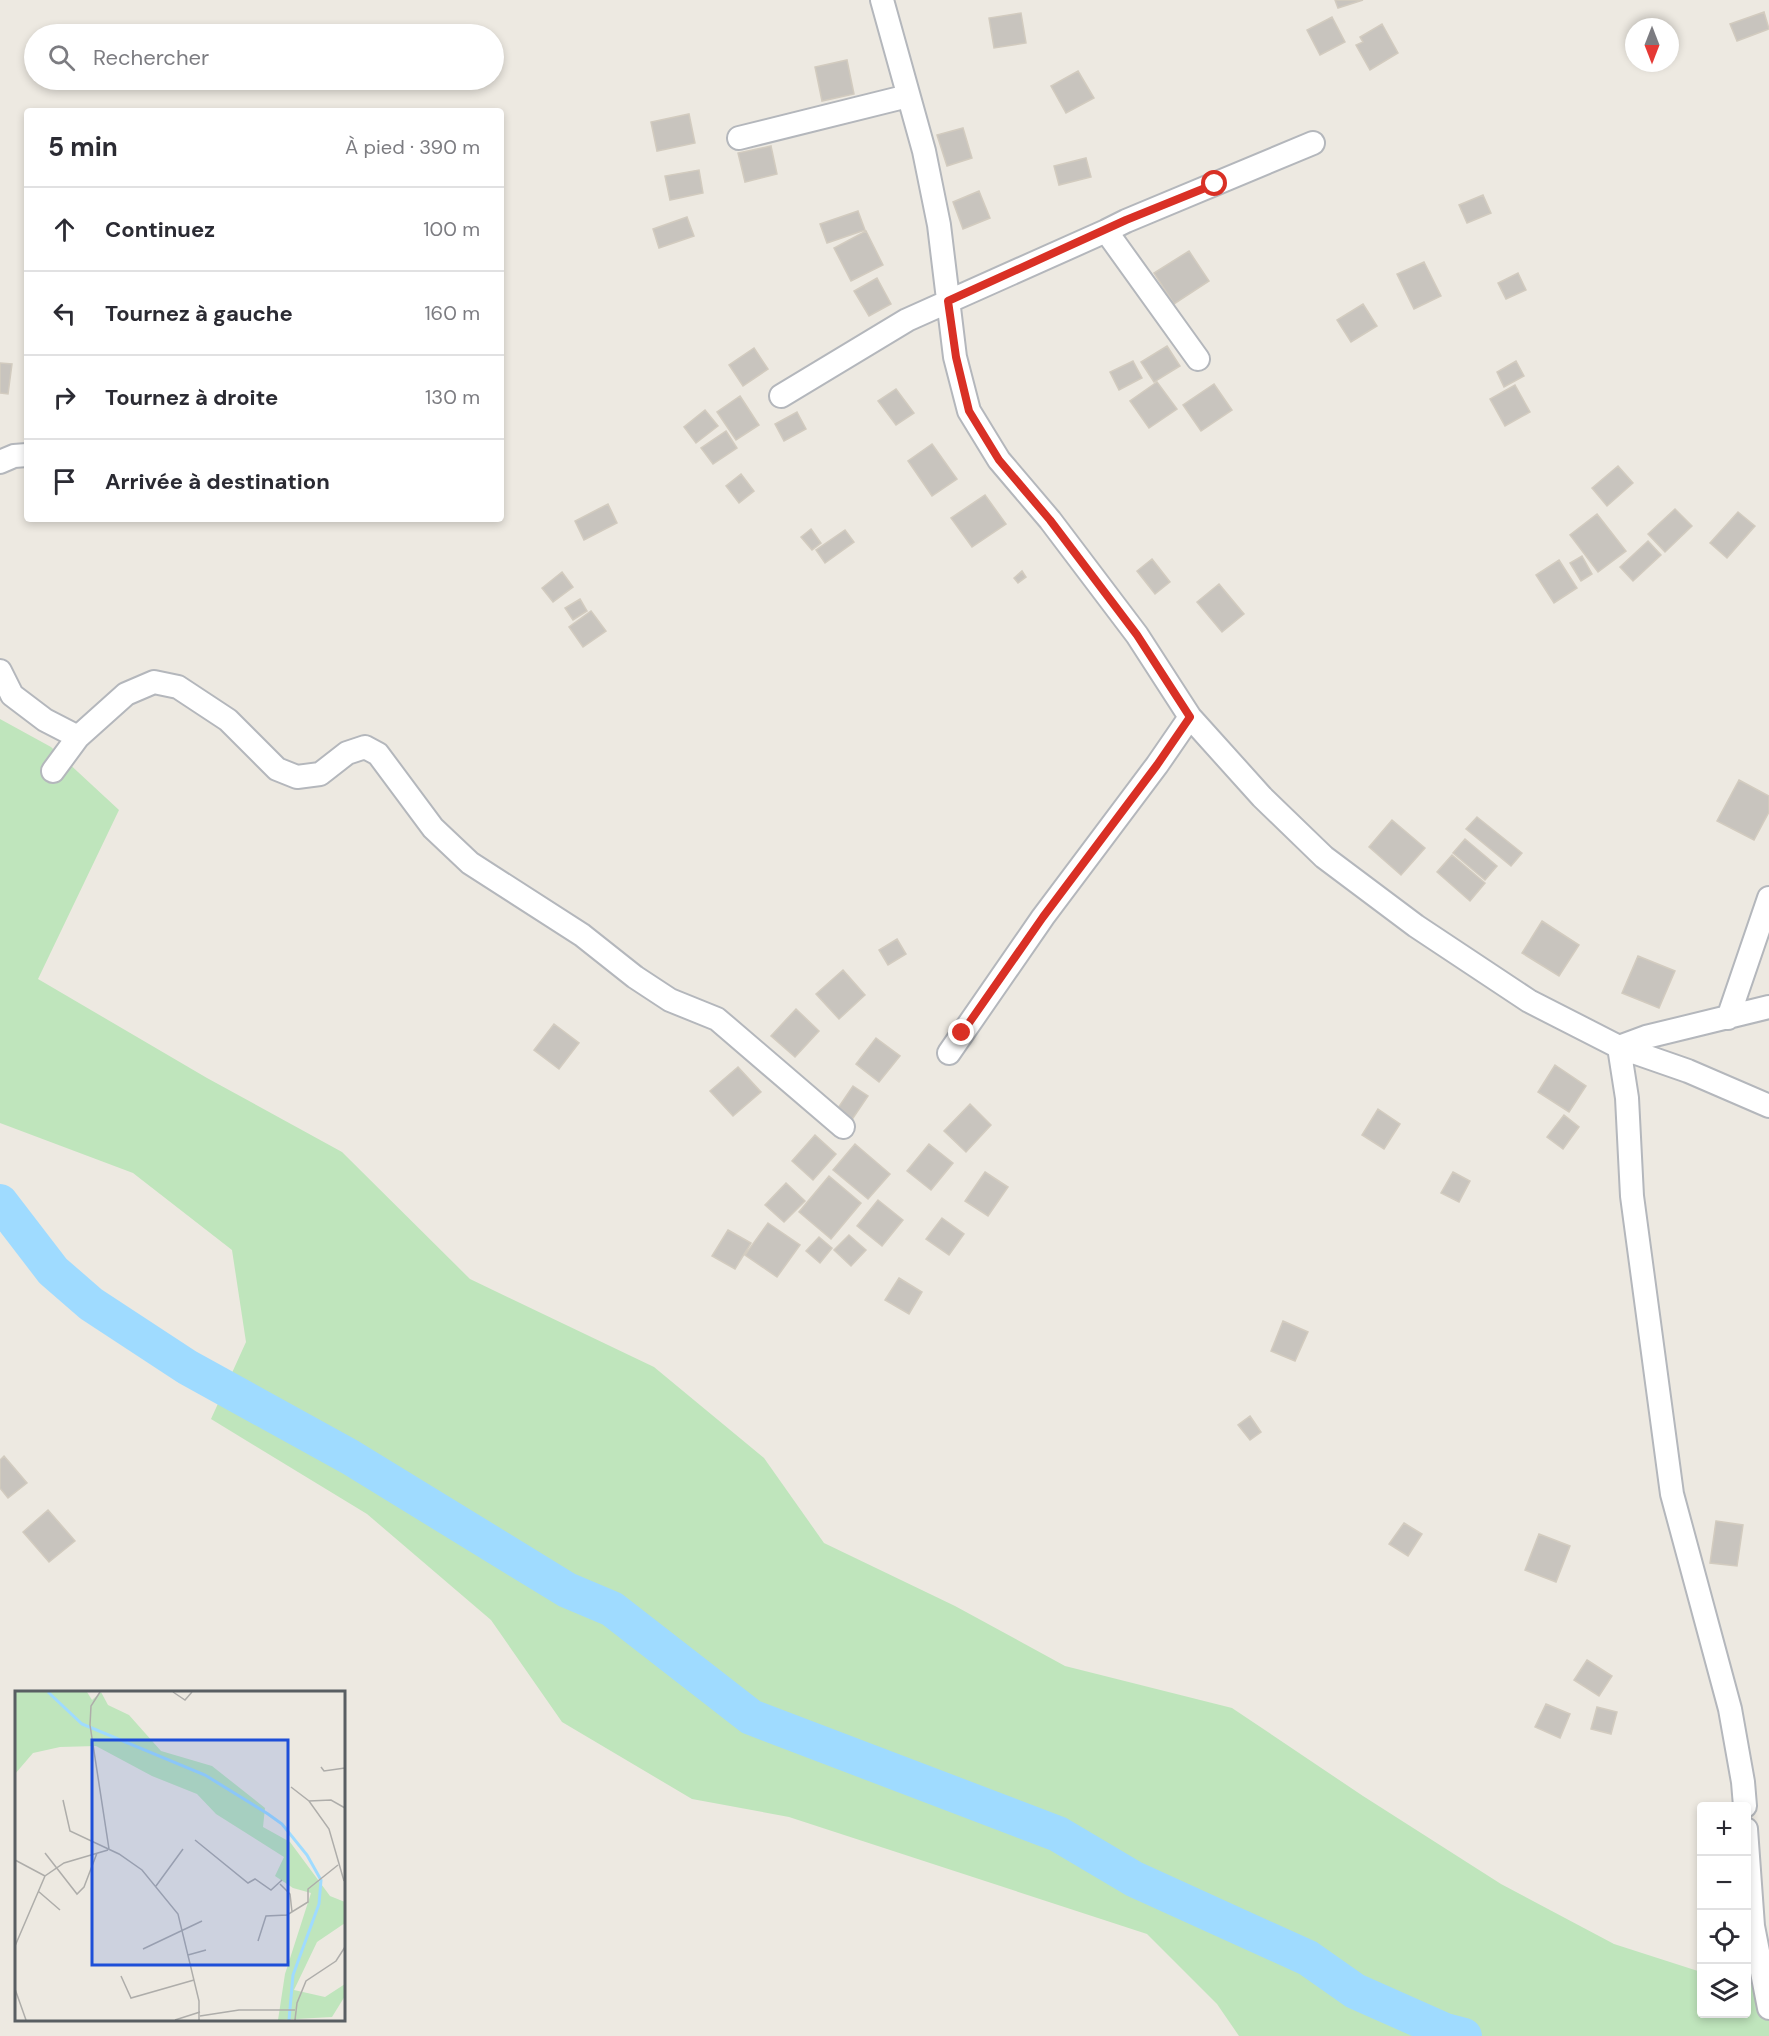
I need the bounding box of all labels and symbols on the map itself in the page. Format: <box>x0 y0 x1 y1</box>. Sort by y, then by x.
north arrow <box>1625 18 1679 72</box>
route start <box>1201 170 1227 196</box>
route end <box>948 1019 974 1045</box>
inset map <box>15 1691 345 2021</box>

